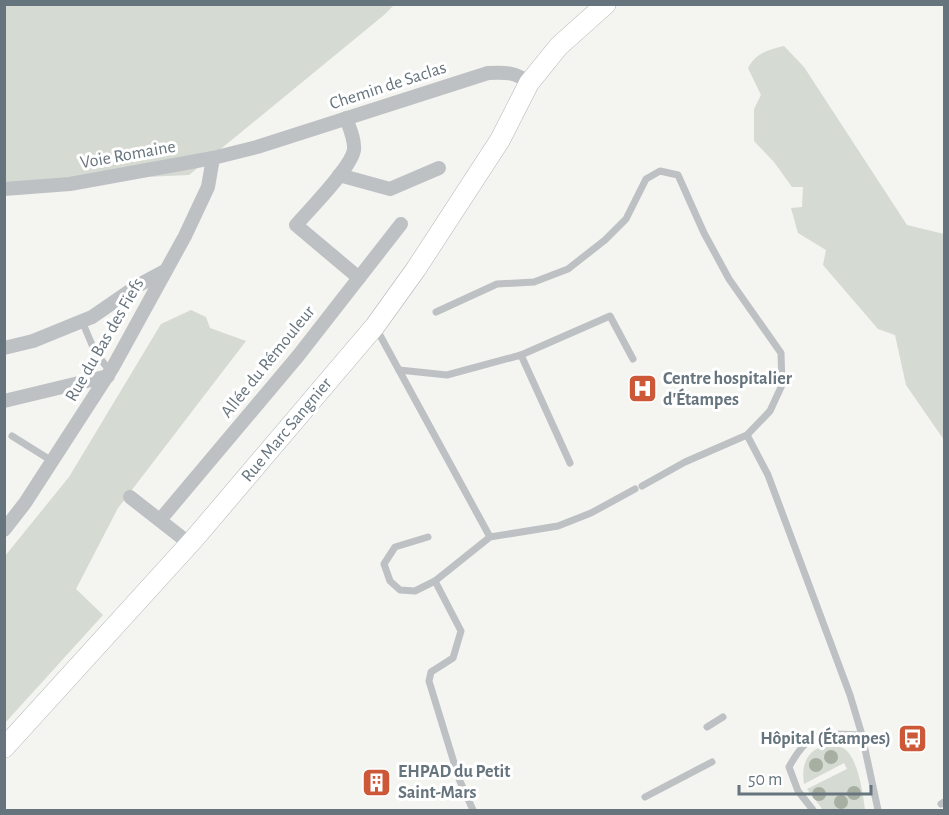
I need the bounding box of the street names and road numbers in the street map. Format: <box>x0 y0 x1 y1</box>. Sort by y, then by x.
street label: Chemin de Saclas <box>327 59 449 113</box>
street label: Voie Romaine <box>79 138 177 172</box>
street label: Rue du Bas des Fiefs <box>62 275 148 405</box>
street label: Allée du Rémouleur <box>218 303 319 421</box>
street label: Rue Marc Sangnier <box>238 374 336 486</box>

